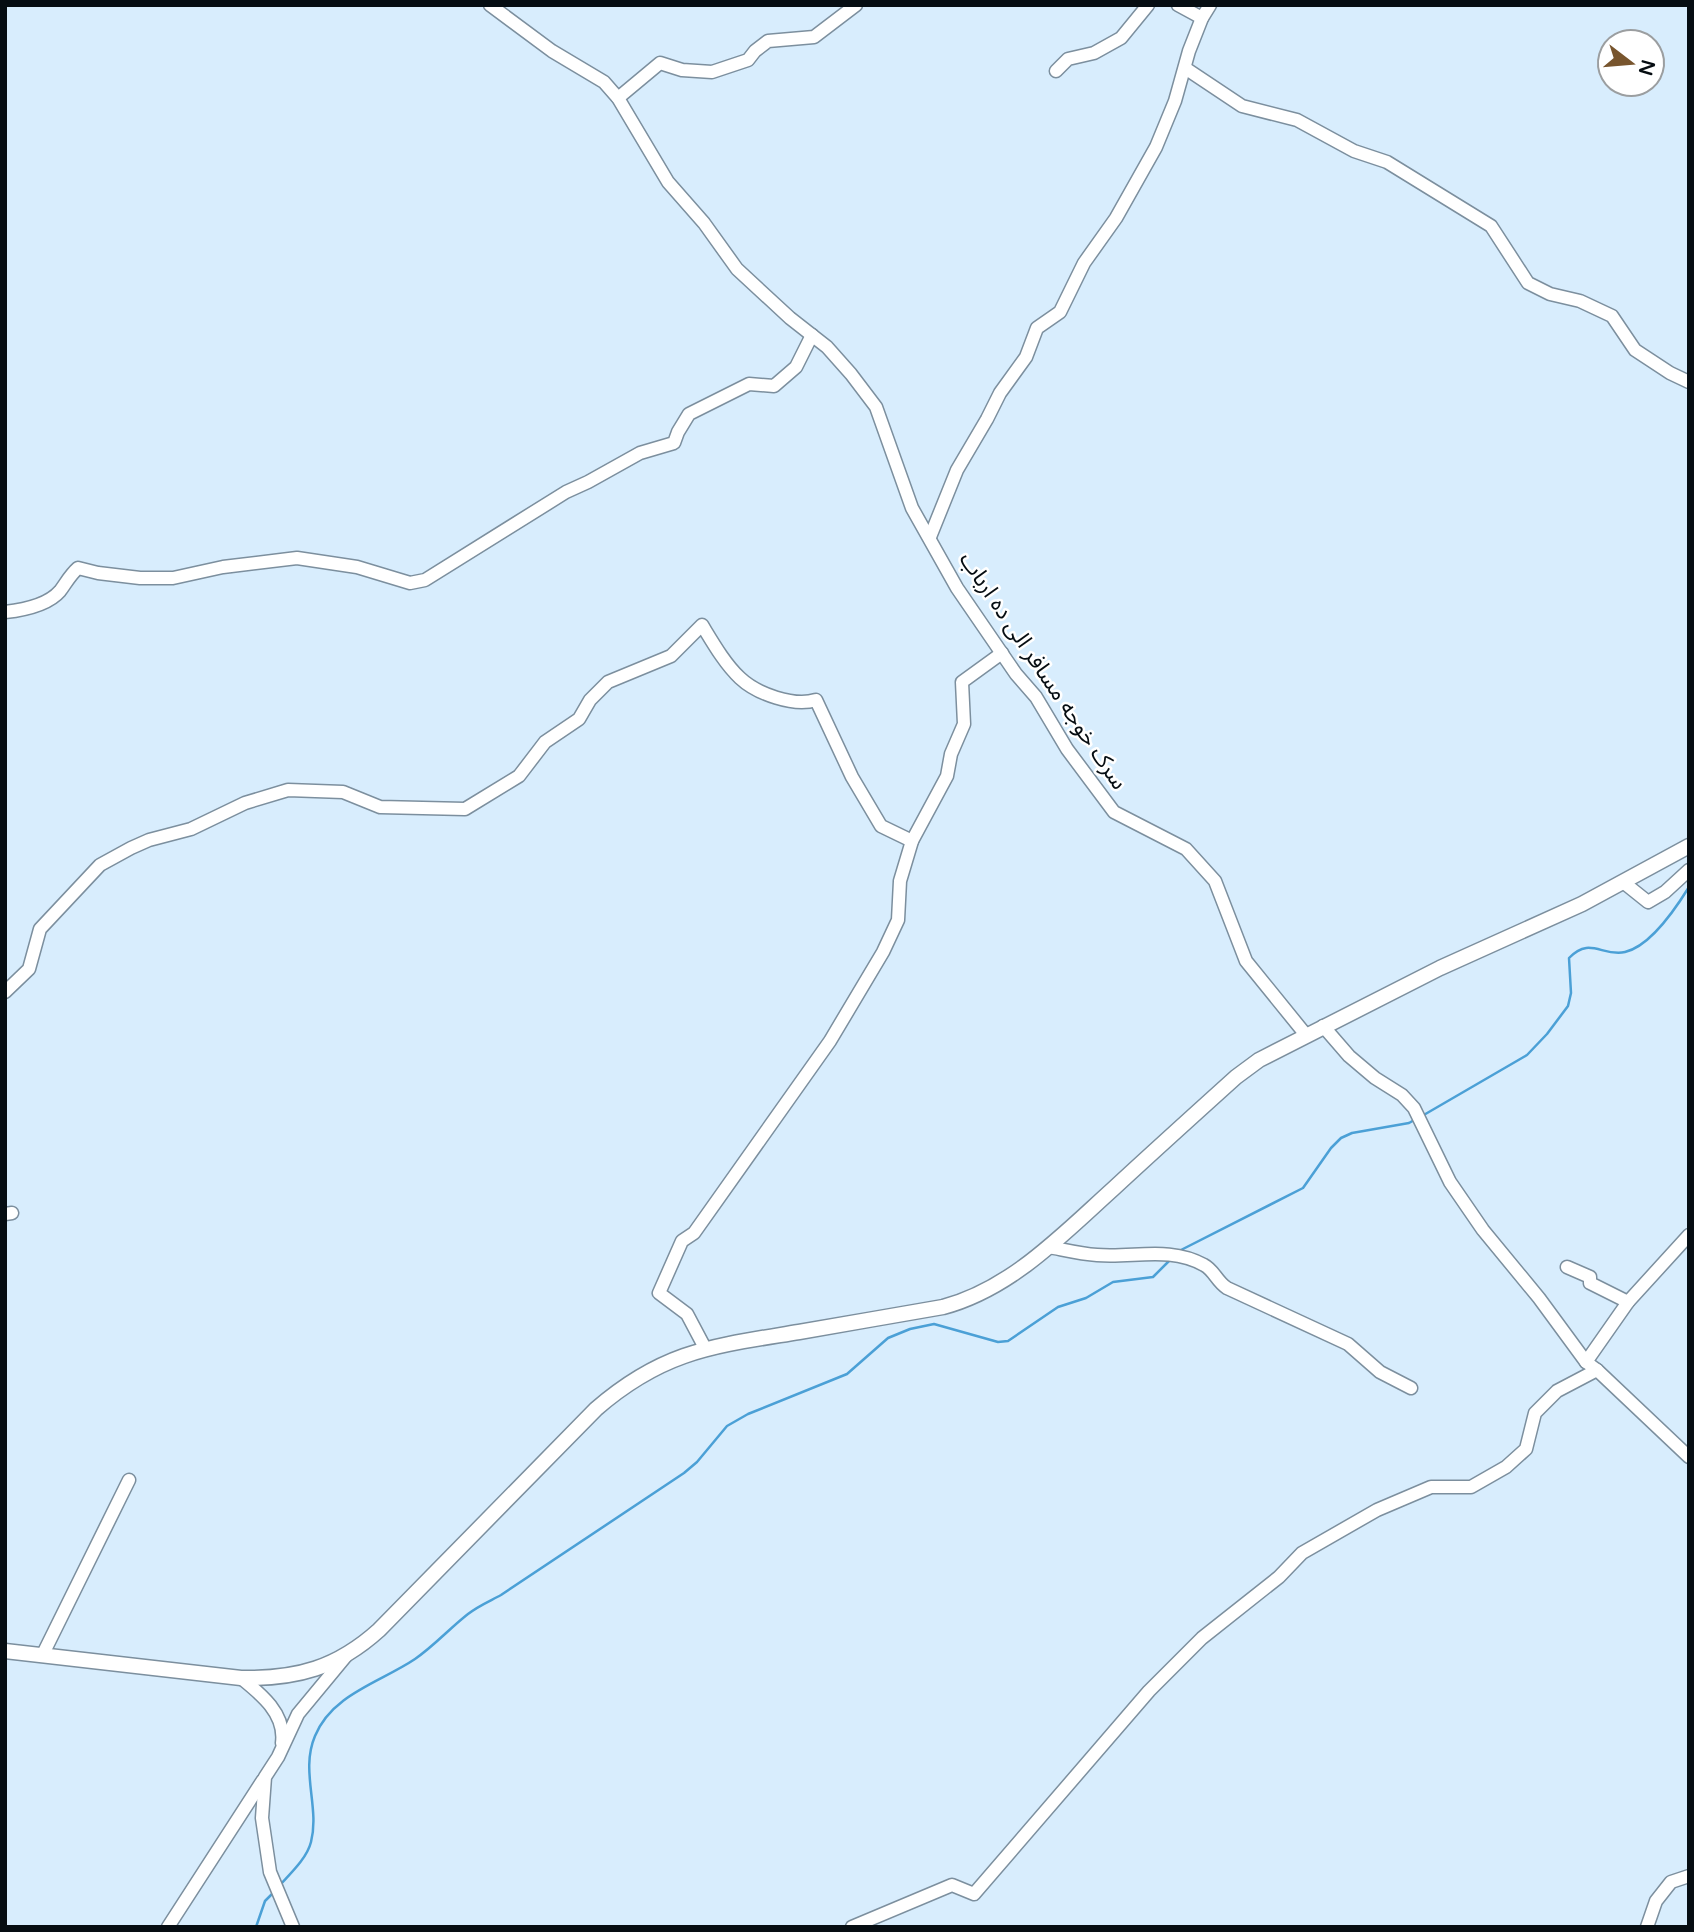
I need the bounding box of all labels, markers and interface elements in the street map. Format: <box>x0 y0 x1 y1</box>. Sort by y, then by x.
north arrow <box>1596 28 1666 98</box>
text: N <box>1634 57 1659 78</box>
street label: سرک خوجه مسافر الی ده ارباب <box>953 547 1133 795</box>

